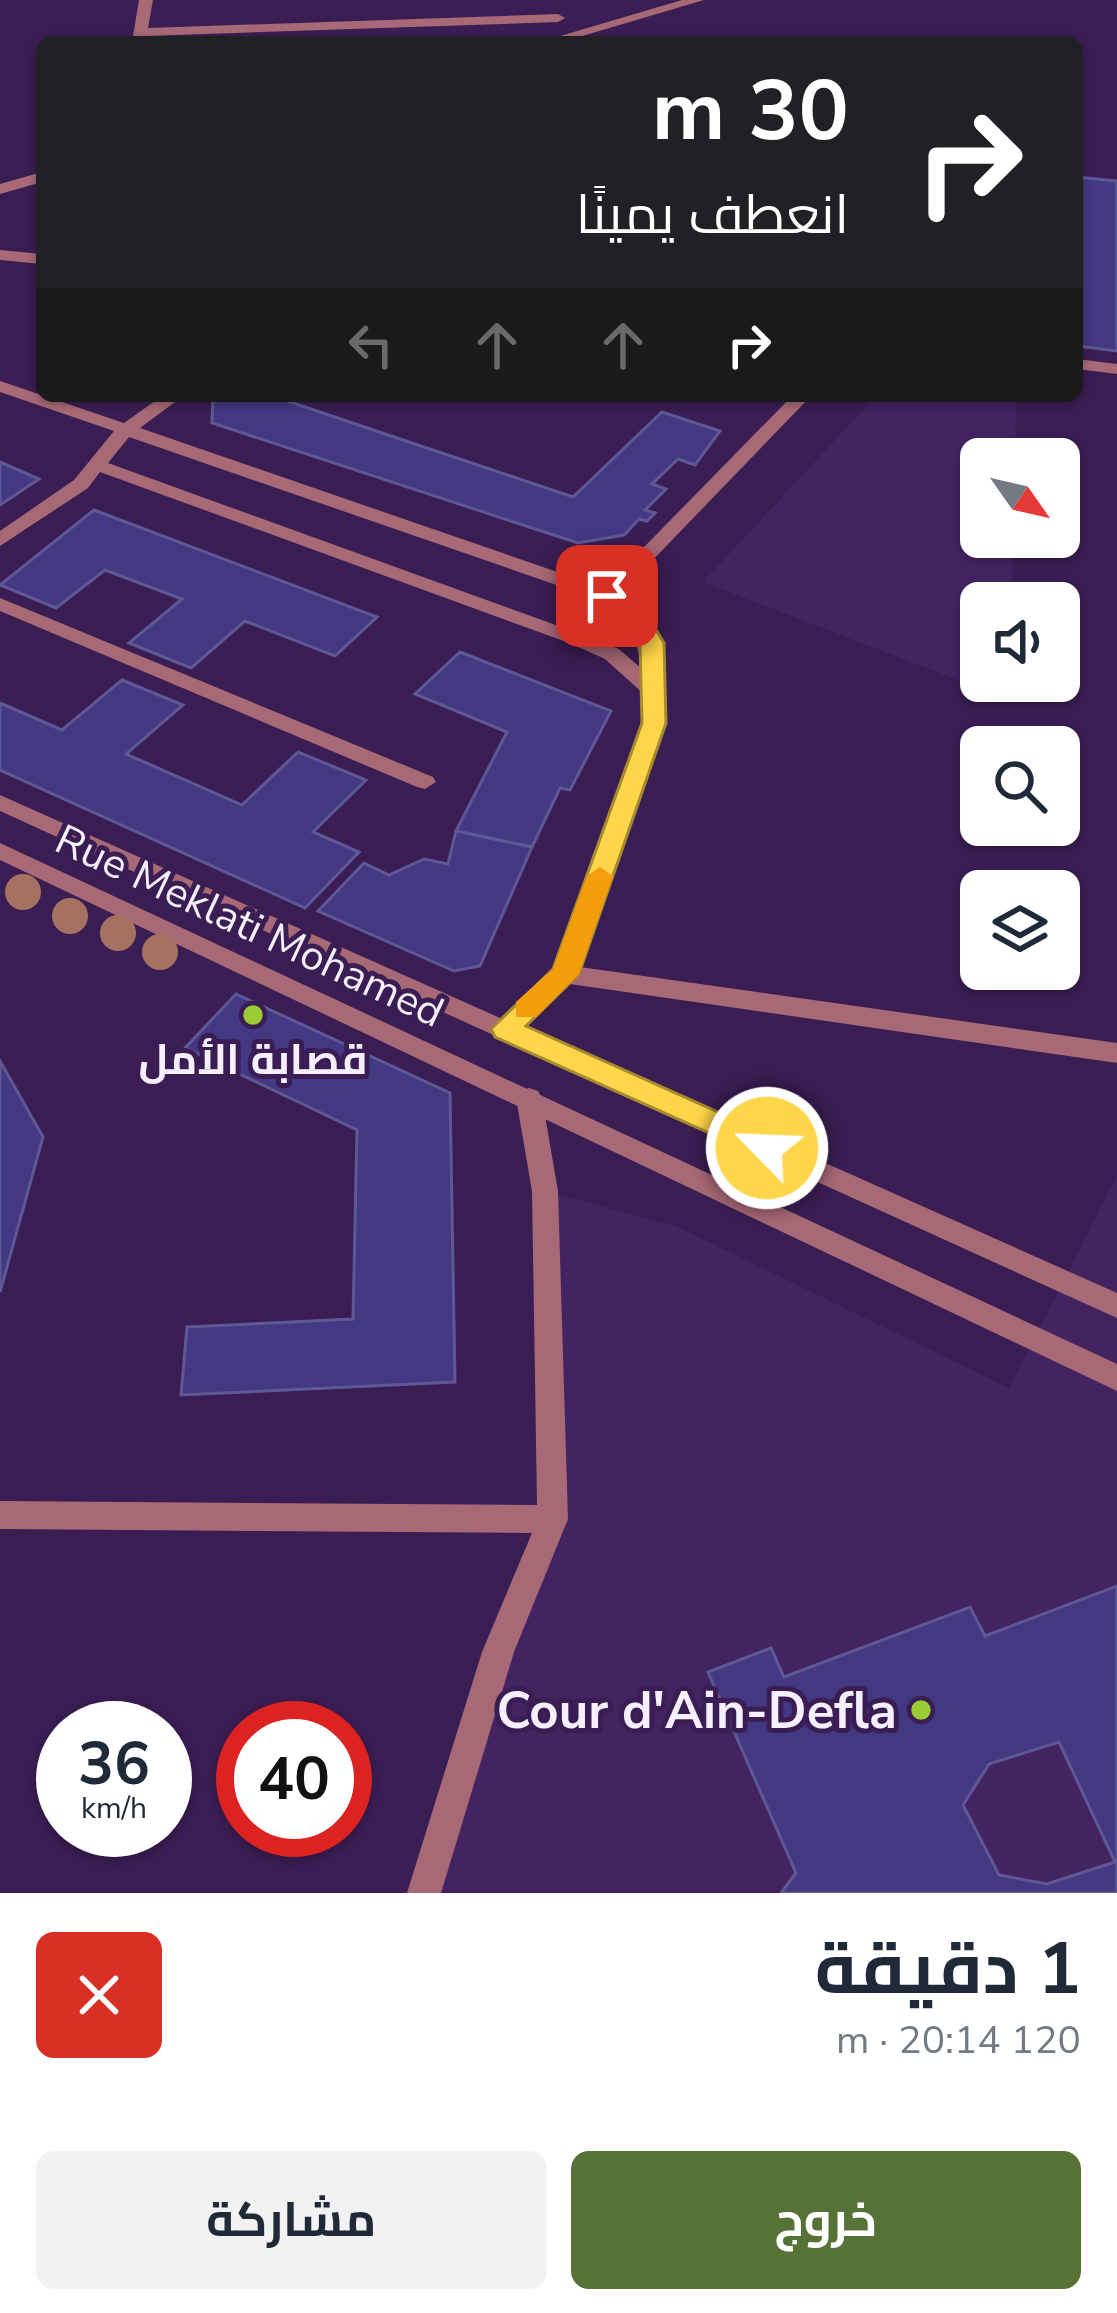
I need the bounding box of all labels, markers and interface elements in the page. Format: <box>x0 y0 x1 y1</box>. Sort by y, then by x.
text: 30 m <box>652 54 849 169</box>
icon: right <box>891 84 1047 240</box>
text: انعطف يمينًا <box>576 178 849 252</box>
icon: left <box>338 312 404 378</box>
icon: ahead <box>464 312 530 378</box>
icon: ahead <box>590 312 656 378</box>
icon: right <box>716 312 782 378</box>
north arrow <box>960 438 1080 558</box>
map controls <box>960 438 1080 990</box>
pin <box>556 545 658 647</box>
icon: arrive <box>574 563 640 629</box>
button: sound <box>960 582 1080 702</box>
button: search <box>960 726 1080 846</box>
street label: Rue Meklati Mohamed <box>46 811 453 1041</box>
button: layers <box>960 870 1080 990</box>
marker: قصابة الأمل <box>240 1002 266 1028</box>
place label: قصابة الأمل <box>139 1032 367 1089</box>
position arrow <box>704 1085 830 1211</box>
place label: Cour d'Ain-Defla <box>496 1676 897 1746</box>
marker: Cour d'Ain-Defla <box>908 1697 934 1723</box>
speed limit sign: 40 <box>216 1701 372 1857</box>
text: 36 <box>78 1723 150 1805</box>
text: km/h <box>81 1788 147 1829</box>
text: 1 دقيقة <box>815 1920 1081 2018</box>
button: close <box>36 1932 162 2058</box>
text: 120 m · 20:14 <box>836 2014 1081 2067</box>
button: مشاركة <box>36 2151 547 2289</box>
button: خروج <box>571 2151 1081 2289</box>

